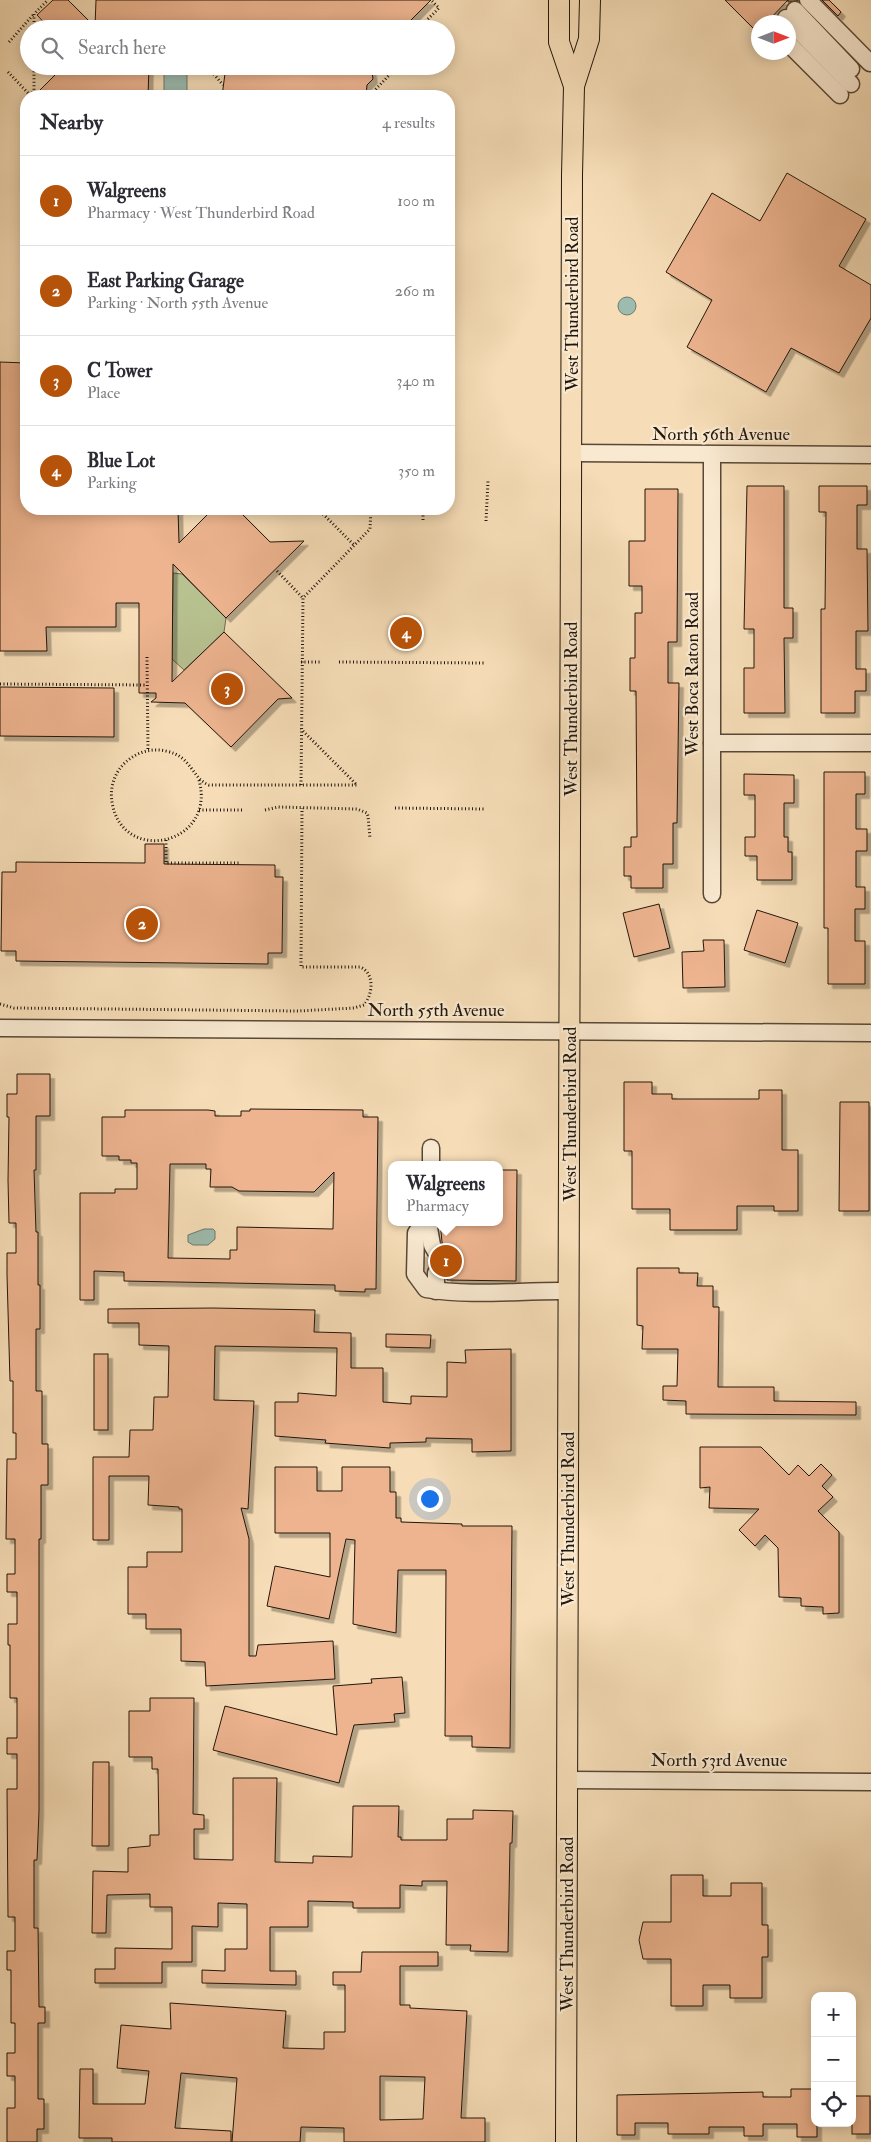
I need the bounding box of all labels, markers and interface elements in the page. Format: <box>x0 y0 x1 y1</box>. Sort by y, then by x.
north arrow <box>751 15 796 60</box>
search box <box>20 20 455 75</box>
icon: search <box>38 34 66 62</box>
text: Search here <box>78 36 166 60</box>
text: Nearby <box>40 109 103 136</box>
text: 4 results <box>382 113 435 133</box>
text: Walgreens <box>87 179 166 203</box>
text: 1 <box>53 191 59 211</box>
text: 100 m <box>397 191 435 211</box>
text: Pharmacy · West Thunderbird Road <box>87 203 315 223</box>
street label: West Thunderbird Road <box>561 216 584 392</box>
text: East Parking Garage <box>87 269 244 293</box>
text: 2 <box>52 281 60 301</box>
text: 260 m <box>395 281 435 301</box>
text: Parking · North 55th Avenue <box>87 293 268 313</box>
text: C Tower <box>87 359 152 383</box>
text: 3 <box>53 371 59 391</box>
text: 340 m <box>396 371 435 391</box>
text: Place <box>87 383 120 403</box>
street label: North 56th Avenue <box>652 423 791 446</box>
text: Blue Lot <box>87 449 155 473</box>
text: 4 <box>52 461 60 481</box>
text: 350 m <box>398 461 435 481</box>
text: Parking <box>87 473 137 493</box>
street label: West Boca Raton Road <box>681 592 704 757</box>
pin: 4 <box>390 614 422 652</box>
street label: West Thunderbird Road <box>560 621 583 797</box>
pin: 3 <box>211 670 243 708</box>
pin: 2 <box>126 905 158 943</box>
street label: North 55th Avenue <box>367 999 505 1022</box>
street label: West Thunderbird Road <box>559 1026 582 1202</box>
popup <box>388 1161 503 1226</box>
text: Walgreens <box>406 1172 485 1196</box>
text: Pharmacy <box>406 1196 469 1216</box>
pin: 1 <box>430 1242 462 1280</box>
street label: West Thunderbird Road <box>557 1431 580 1607</box>
your location <box>417 1486 443 1512</box>
street label: North 53rd Avenue <box>651 1749 788 1772</box>
street label: West Thunderbird Road <box>556 1836 579 2012</box>
map controls <box>811 1992 856 2127</box>
button: + <box>811 1992 856 2037</box>
button: − <box>811 2037 856 2082</box>
button: locate <box>811 2082 856 2127</box>

